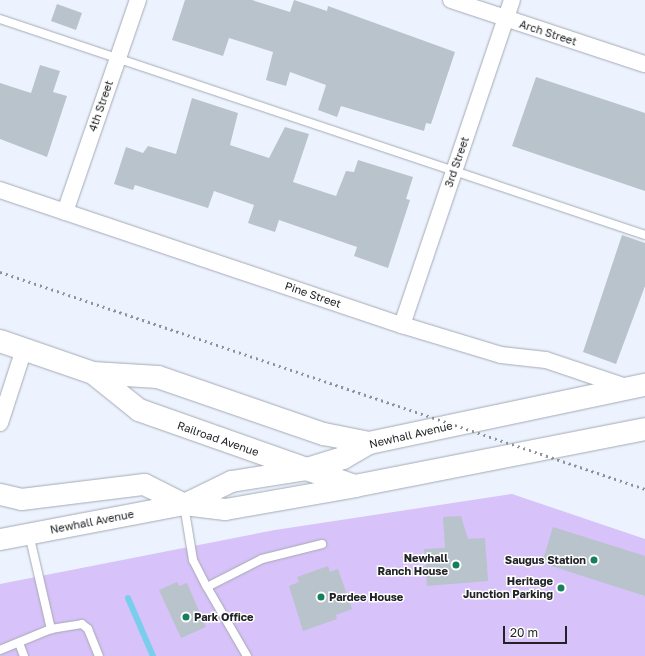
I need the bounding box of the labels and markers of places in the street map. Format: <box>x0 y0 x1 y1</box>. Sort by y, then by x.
place label: Newhall Ranch House <box>378 552 448 578</box>
place label: Saugus Station <box>505 553 586 567</box>
marker: Saugus Station <box>589 555 599 565</box>
marker: Newhall Ranch House <box>451 560 461 570</box>
place label: Heritage Junction Parking <box>463 575 553 601</box>
marker: Heritage Junction Parking <box>556 583 566 593</box>
place label: Pardee House <box>329 590 403 604</box>
marker: Pardee House <box>316 592 326 602</box>
place label: Park Office <box>194 610 254 624</box>
marker: Park Office <box>181 612 191 622</box>

